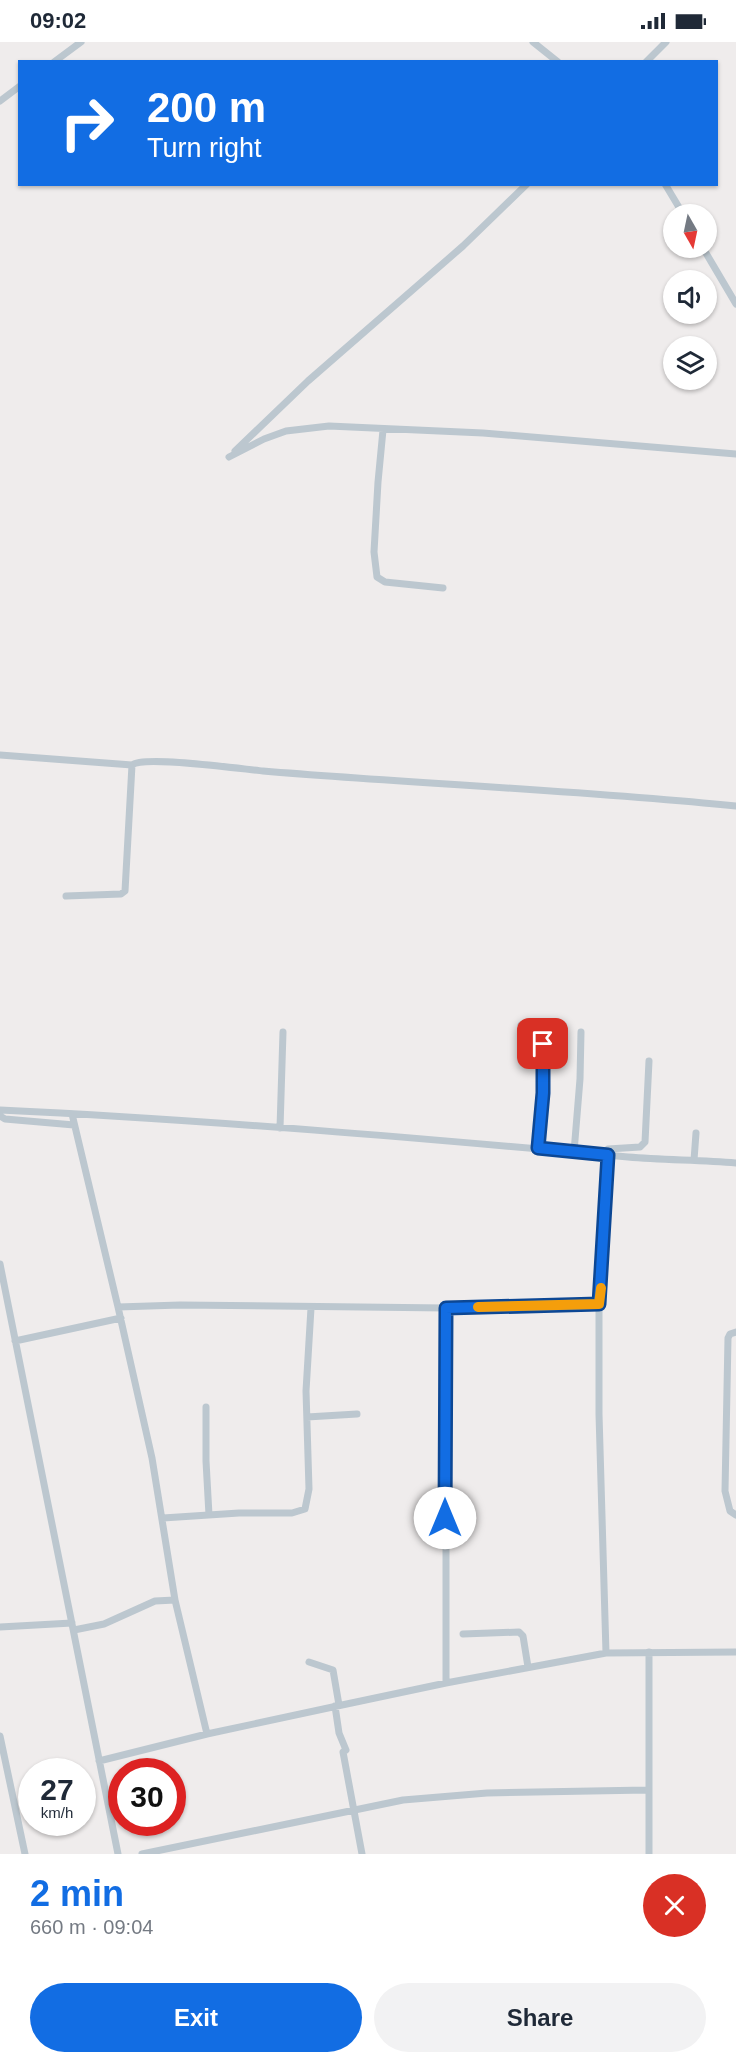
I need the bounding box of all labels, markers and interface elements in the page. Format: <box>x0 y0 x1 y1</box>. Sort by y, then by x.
text: 09:02 <box>30 8 86 33</box>
icon: right <box>48 84 126 162</box>
text: 200 m <box>147 84 266 131</box>
text: Turn right <box>147 133 262 163</box>
north arrow <box>663 204 717 258</box>
map controls <box>663 204 717 390</box>
button: sound <box>663 270 717 324</box>
button: layers <box>663 336 717 390</box>
pin <box>517 1018 568 1069</box>
icon: arrive <box>526 1027 559 1060</box>
position arrow <box>413 1486 477 1550</box>
speed limit sign: 30 <box>108 1758 186 1836</box>
text: 27 <box>40 1773 74 1806</box>
text: km/h <box>41 1804 73 1821</box>
text: 2 min <box>30 1873 124 1914</box>
button: close <box>643 1874 706 1937</box>
text: 660 m · 09:04 <box>30 1916 153 1938</box>
button: Exit <box>30 1983 362 2052</box>
button: Share <box>374 1983 706 2052</box>

